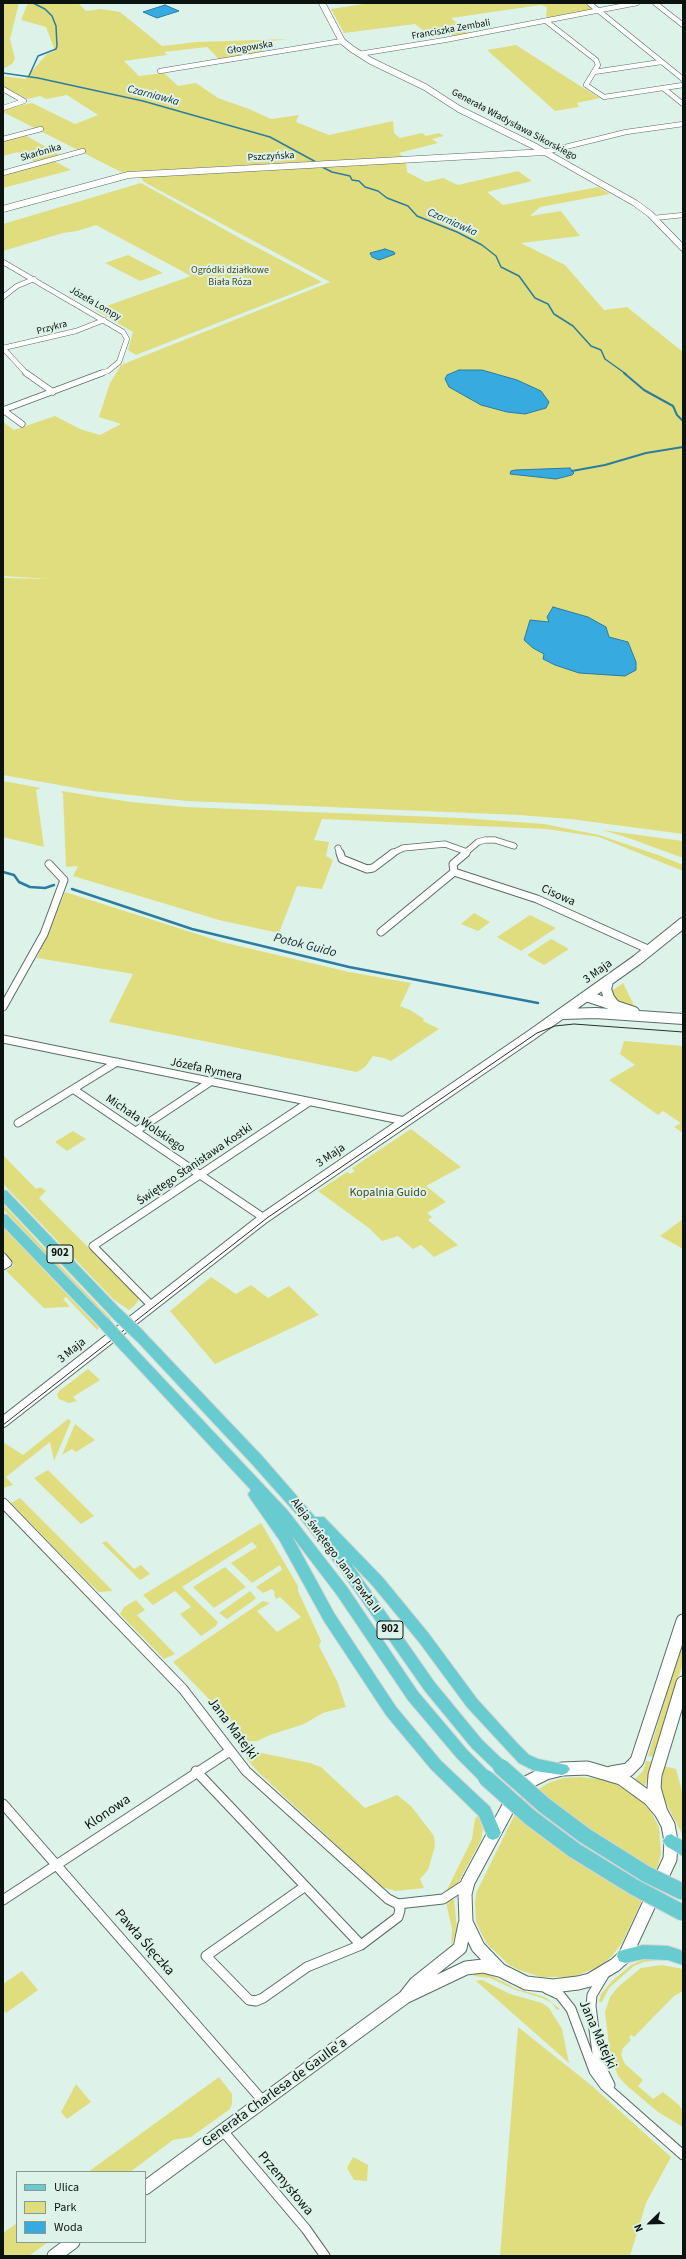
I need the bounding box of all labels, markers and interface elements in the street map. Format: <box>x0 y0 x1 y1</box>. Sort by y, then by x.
street label: Franciszka Zembali <box>411 17 491 43</box>
street label: Głogowska <box>226 38 274 58</box>
water label: Czarniawka <box>126 83 180 109</box>
street label: Generała Władysława Sikorskiego <box>449 87 579 163</box>
street label: Skarbnika <box>19 141 63 165</box>
street label: Pszczyńska <box>247 150 295 164</box>
water label: Czarniawka <box>425 206 479 240</box>
park label: Ogródki działkowe Biała Róza <box>191 265 269 288</box>
street label: Józefa Lompy <box>67 284 123 324</box>
street label: Przykra <box>35 318 69 338</box>
street label: Cisowa <box>539 882 577 910</box>
water label: Potok Guido <box>272 931 338 961</box>
street label: 3 Maja <box>581 957 615 987</box>
street label: Józefa Rymera <box>169 1055 243 1085</box>
street label: Michała Wolskiego <box>102 1092 188 1156</box>
street label: Świętego Stanisława Kostki <box>134 1121 256 1209</box>
street label: 3 Maja <box>314 1141 348 1171</box>
park label: Kopalnia Guido <box>350 1186 426 1200</box>
road number: 902 <box>47 1245 73 1263</box>
street label: 3 Maja <box>55 1335 89 1367</box>
street label: Aleja świętego Jana Pawła II <box>287 1496 383 1616</box>
road number: 902 <box>377 1621 403 1639</box>
street label: Jana Matejki <box>203 1695 261 1763</box>
street label: Klonowa <box>82 1792 134 1834</box>
street label: Pawła Ślęczka <box>111 1906 177 1980</box>
street label: Jana Matejki <box>574 1998 620 2072</box>
street label: Generała Charlesa de Gaulle'a <box>199 2035 351 2151</box>
street label: Przemysłowa <box>253 2149 317 2219</box>
legend <box>16 2171 146 2243</box>
text: Ulica <box>54 2179 79 2196</box>
text: Park <box>54 2199 76 2216</box>
north arrow <box>630 2203 670 2243</box>
text: Woda <box>54 2219 83 2236</box>
text: N <box>630 2222 647 2234</box>

